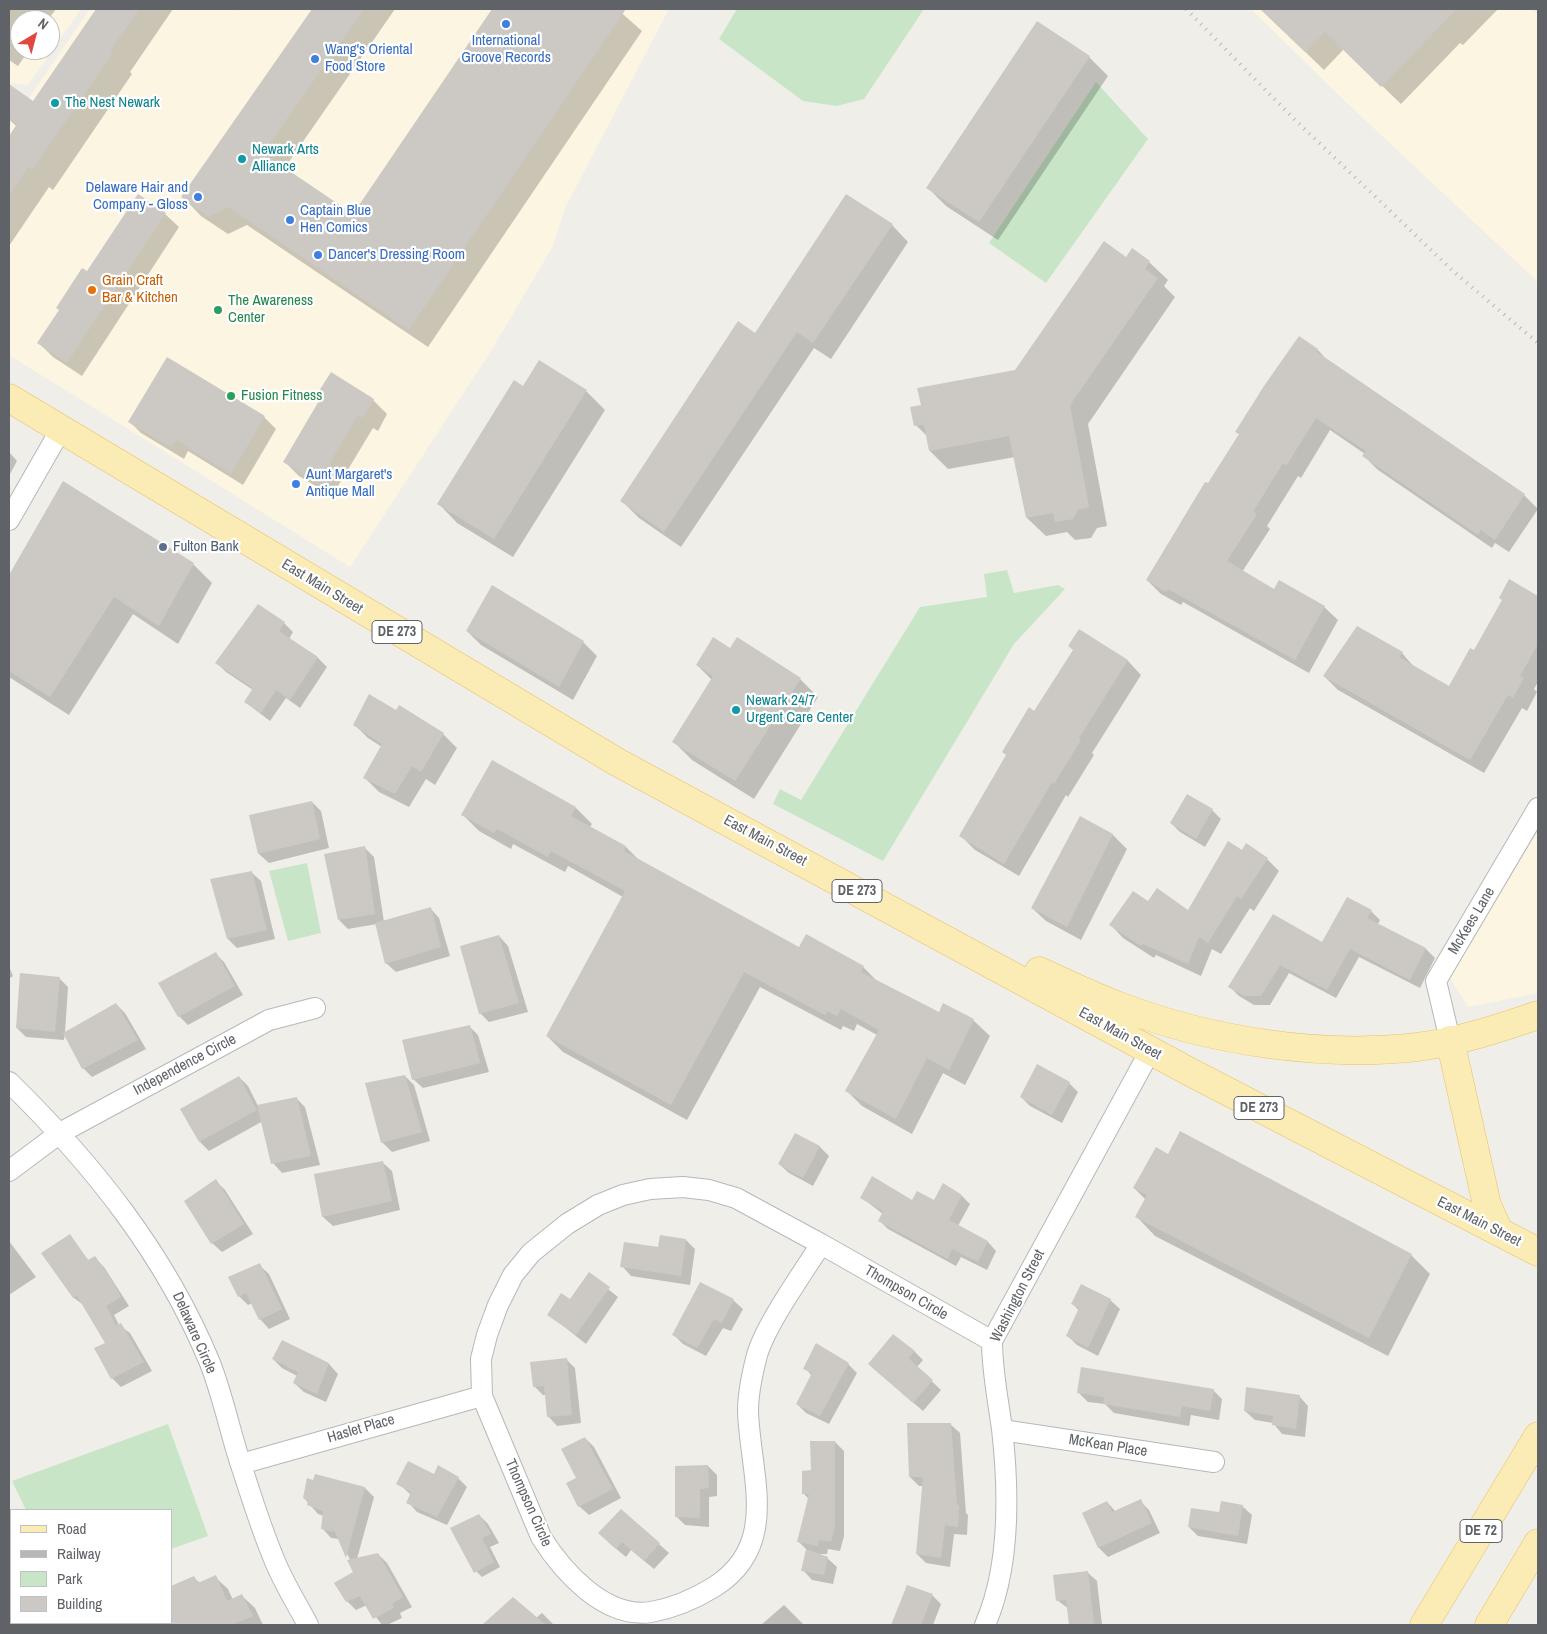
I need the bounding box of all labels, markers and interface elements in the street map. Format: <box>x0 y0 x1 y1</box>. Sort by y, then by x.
north arrow <box>10 10 60 60</box>
text: N <box>35 14 52 33</box>
marker: International Groove Records <box>500 18 512 30</box>
place label: International Groove Records <box>461 32 551 67</box>
place label: Wang's Oriental Food Store <box>325 41 412 76</box>
marker: Wang's Oriental Food Store <box>309 53 321 65</box>
place label: The Nest Newark <box>65 94 160 112</box>
marker: The Nest Newark <box>49 97 61 109</box>
place label: Newark Arts Alliance <box>252 141 319 176</box>
marker: Newark Arts Alliance <box>236 153 248 165</box>
place label: Delaware Hair and Company - Gloss <box>85 179 188 214</box>
marker: Delaware Hair and Company - Gloss <box>192 191 204 203</box>
place label: Captain Blue Hen Comics <box>300 202 371 237</box>
marker: Captain Blue Hen Comics <box>284 214 296 226</box>
place label: Dancer's Dressing Room <box>328 246 465 264</box>
marker: Dancer's Dressing Room <box>312 249 324 261</box>
place label: Grain Craft Bar & Kitchen <box>102 272 178 307</box>
marker: Grain Craft Bar & Kitchen <box>86 284 98 296</box>
place label: The Awareness Center <box>228 292 313 327</box>
marker: The Awareness Center <box>212 304 224 316</box>
place label: Fusion Fitness <box>241 387 322 405</box>
marker: Fusion Fitness <box>225 390 237 402</box>
place label: Aunt Margaret's Antique Mall <box>306 466 392 501</box>
marker: Aunt Margaret's Antique Mall <box>290 478 302 490</box>
place label: Fulton Bank <box>173 538 239 556</box>
marker: Fulton Bank <box>157 541 169 553</box>
street label: East Main Street <box>278 556 366 618</box>
road number: DE 273 <box>372 620 422 644</box>
place label: Newark 24/7 Urgent Care Center <box>746 692 853 727</box>
marker: Newark 24/7 Urgent Care Center <box>730 704 742 716</box>
street label: East Main Street <box>720 812 810 870</box>
road number: DE 273 <box>832 879 882 902</box>
street label: McKees Lane <box>1445 884 1499 958</box>
street label: East Main Street <box>1076 1004 1164 1064</box>
street label: Independence Circle <box>131 1030 239 1100</box>
road number: DE 273 <box>1234 1096 1284 1120</box>
street label: East Main Street <box>1434 1193 1524 1251</box>
street label: Washington Street <box>987 1247 1049 1345</box>
street label: Thompson Circle <box>861 1262 951 1324</box>
street label: Delaware Circle <box>168 1289 220 1377</box>
street label: Haslet Place <box>325 1411 397 1447</box>
street label: McKean Place <box>1067 1431 1149 1461</box>
street label: Thompson Circle <box>501 1457 555 1549</box>
legend <box>10 1509 172 1624</box>
text: Road <box>57 1518 86 1539</box>
road number: DE 72 <box>1460 1520 1502 1542</box>
text: Railway <box>57 1543 101 1564</box>
text: Park <box>57 1568 82 1589</box>
text: Building <box>57 1593 102 1614</box>

